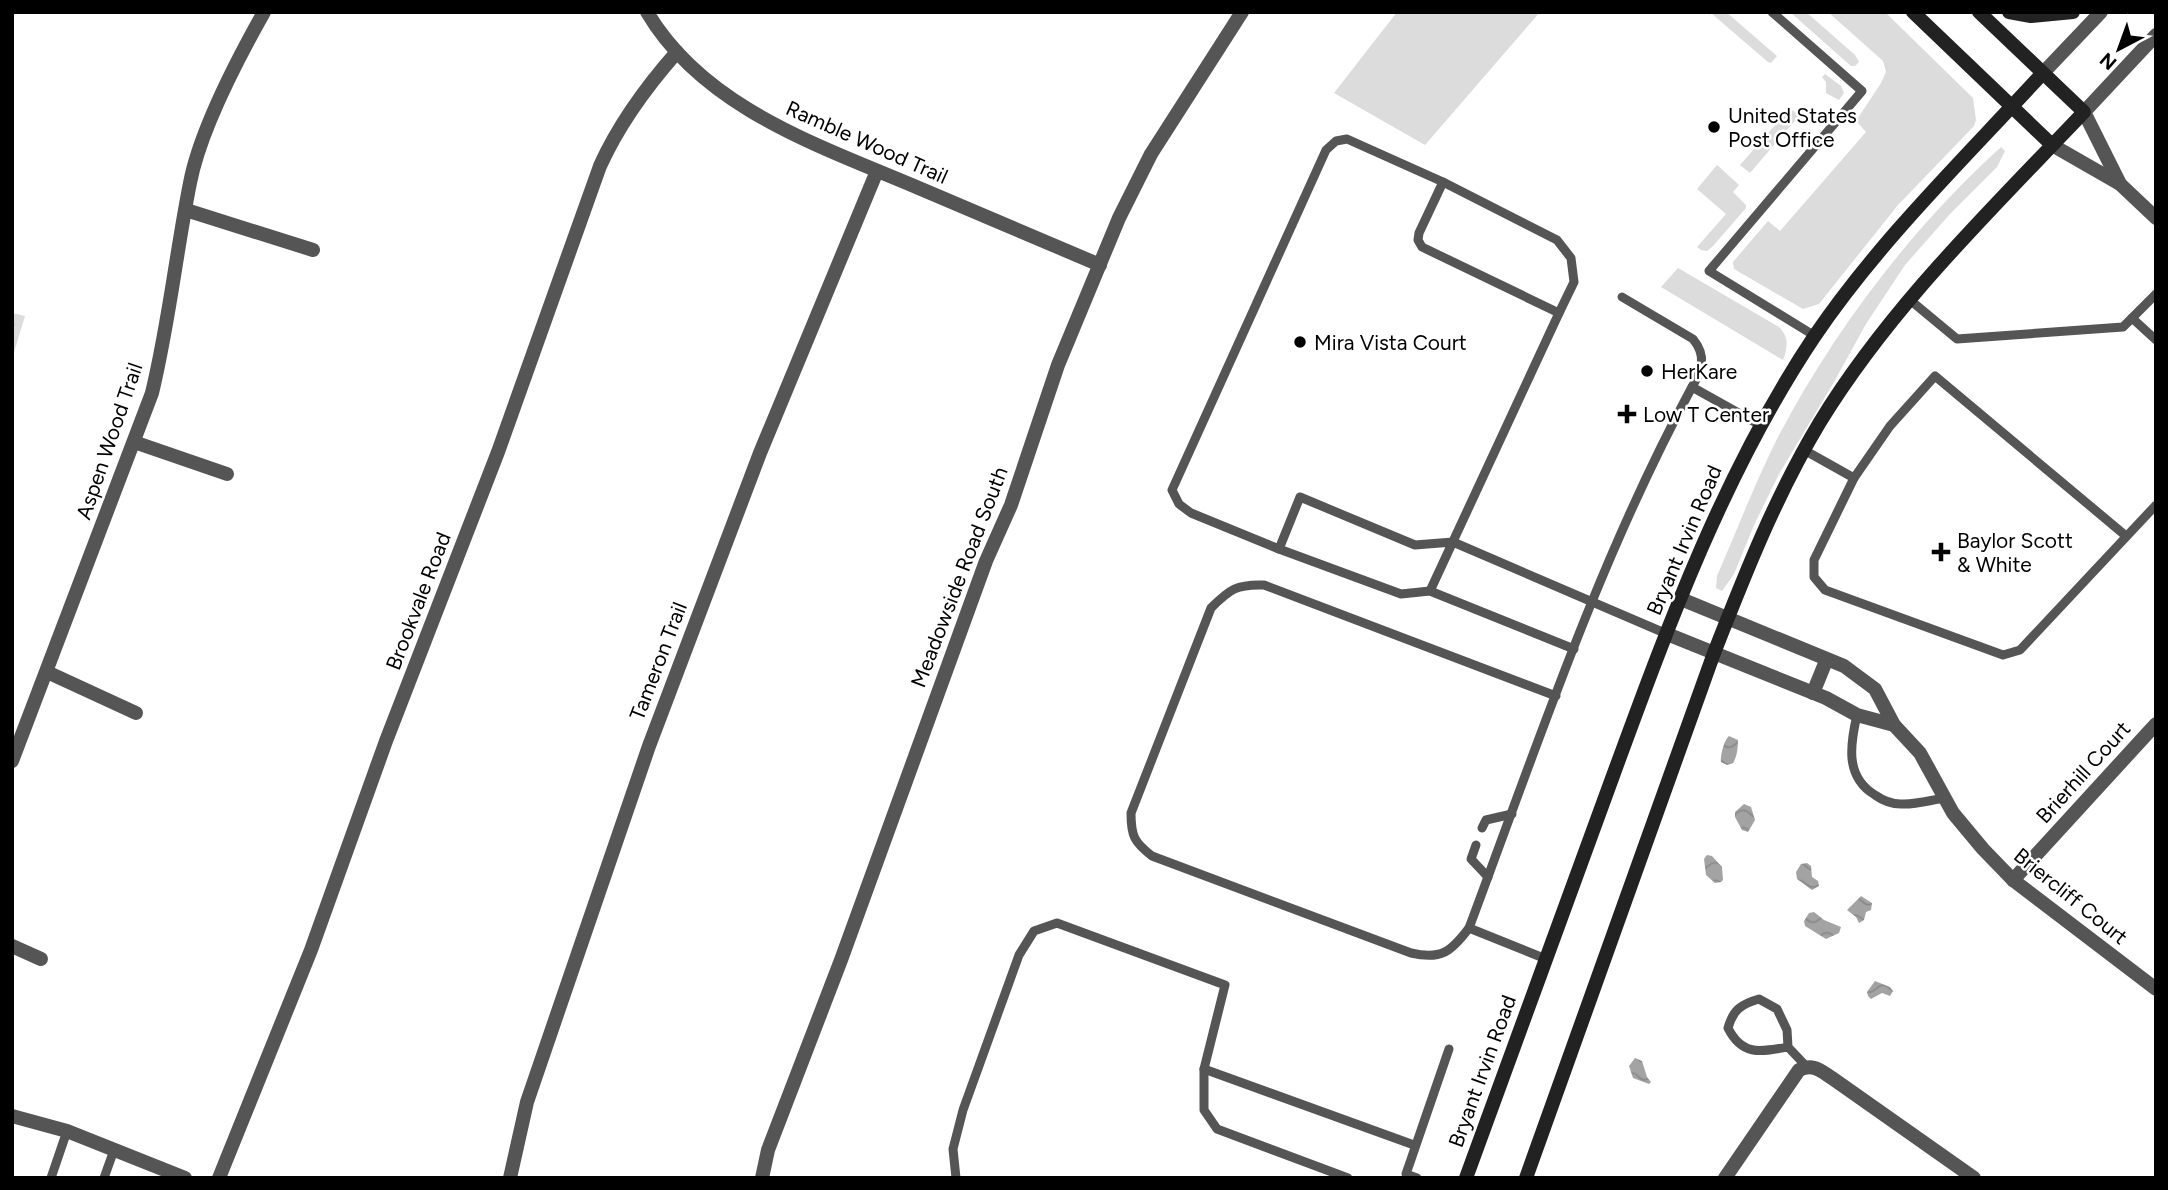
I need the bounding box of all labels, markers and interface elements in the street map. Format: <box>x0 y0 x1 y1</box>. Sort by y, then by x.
north arrow <box>2084 14 2154 84</box>
text: N <box>2095 48 2121 75</box>
street label: Ramble Wood Trail <box>782 95 952 189</box>
place label: United States Post Office <box>1728 103 1857 152</box>
marker: United States Post Office <box>1706 119 1722 135</box>
place label: Mira Vista Court <box>1314 330 1467 355</box>
marker: Mira Vista Court <box>1292 334 1308 350</box>
street label: Aspen Wood Trail <box>71 359 147 523</box>
place label: HerKare <box>1661 359 1737 384</box>
marker: HerKare <box>1639 363 1655 379</box>
place label: Low T Center <box>1643 402 1769 427</box>
marker: Low T Center <box>1617 404 1637 424</box>
street label: Bryant Irvin Road <box>1641 461 1727 619</box>
street label: Meadowside Road South <box>905 463 1013 691</box>
place label: Baylor Scott & White <box>1957 528 2073 577</box>
street label: Brookvale Road <box>380 529 456 673</box>
marker: Baylor Scott & White <box>1931 542 1951 562</box>
street label: Tameron Trail <box>624 598 692 724</box>
street label: Brierhill Court <box>2031 716 2135 828</box>
street label: Briercliff Court <box>2009 843 2133 949</box>
street label: Bryant Irvin Road <box>1443 991 1521 1151</box>

